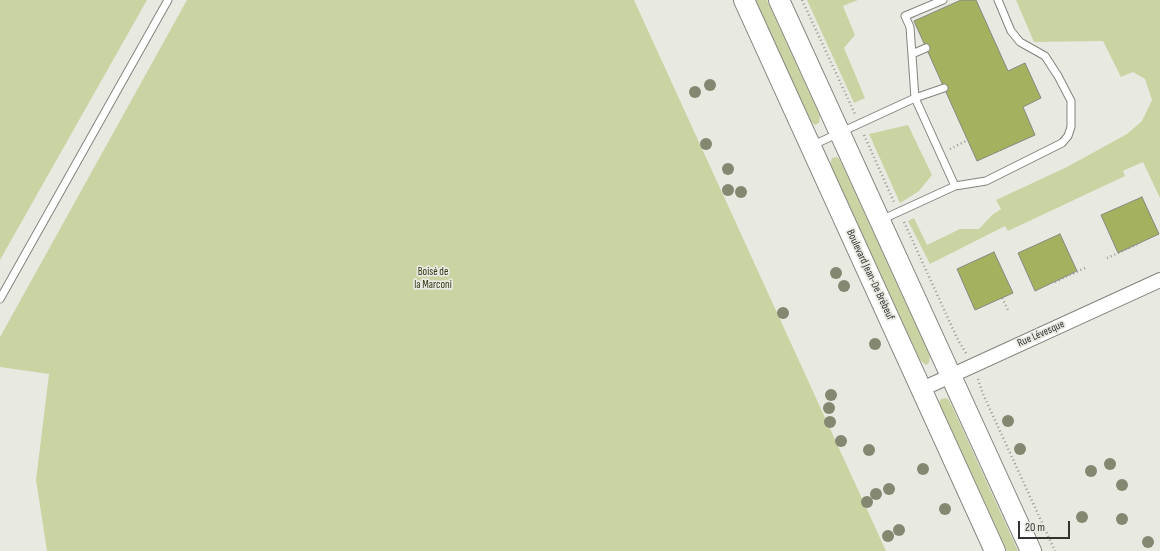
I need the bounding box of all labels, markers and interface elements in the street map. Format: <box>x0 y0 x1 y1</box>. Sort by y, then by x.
street label: Boulevard Jean-De Brébeuf <box>843 228 897 322</box>
park label: Boisé de la Marconi <box>414 265 452 291</box>
street label: Rue Lévesque <box>1015 318 1067 350</box>
scale bar <box>1020 513 1072 539</box>
text: 20 m <box>1025 520 1045 535</box>

